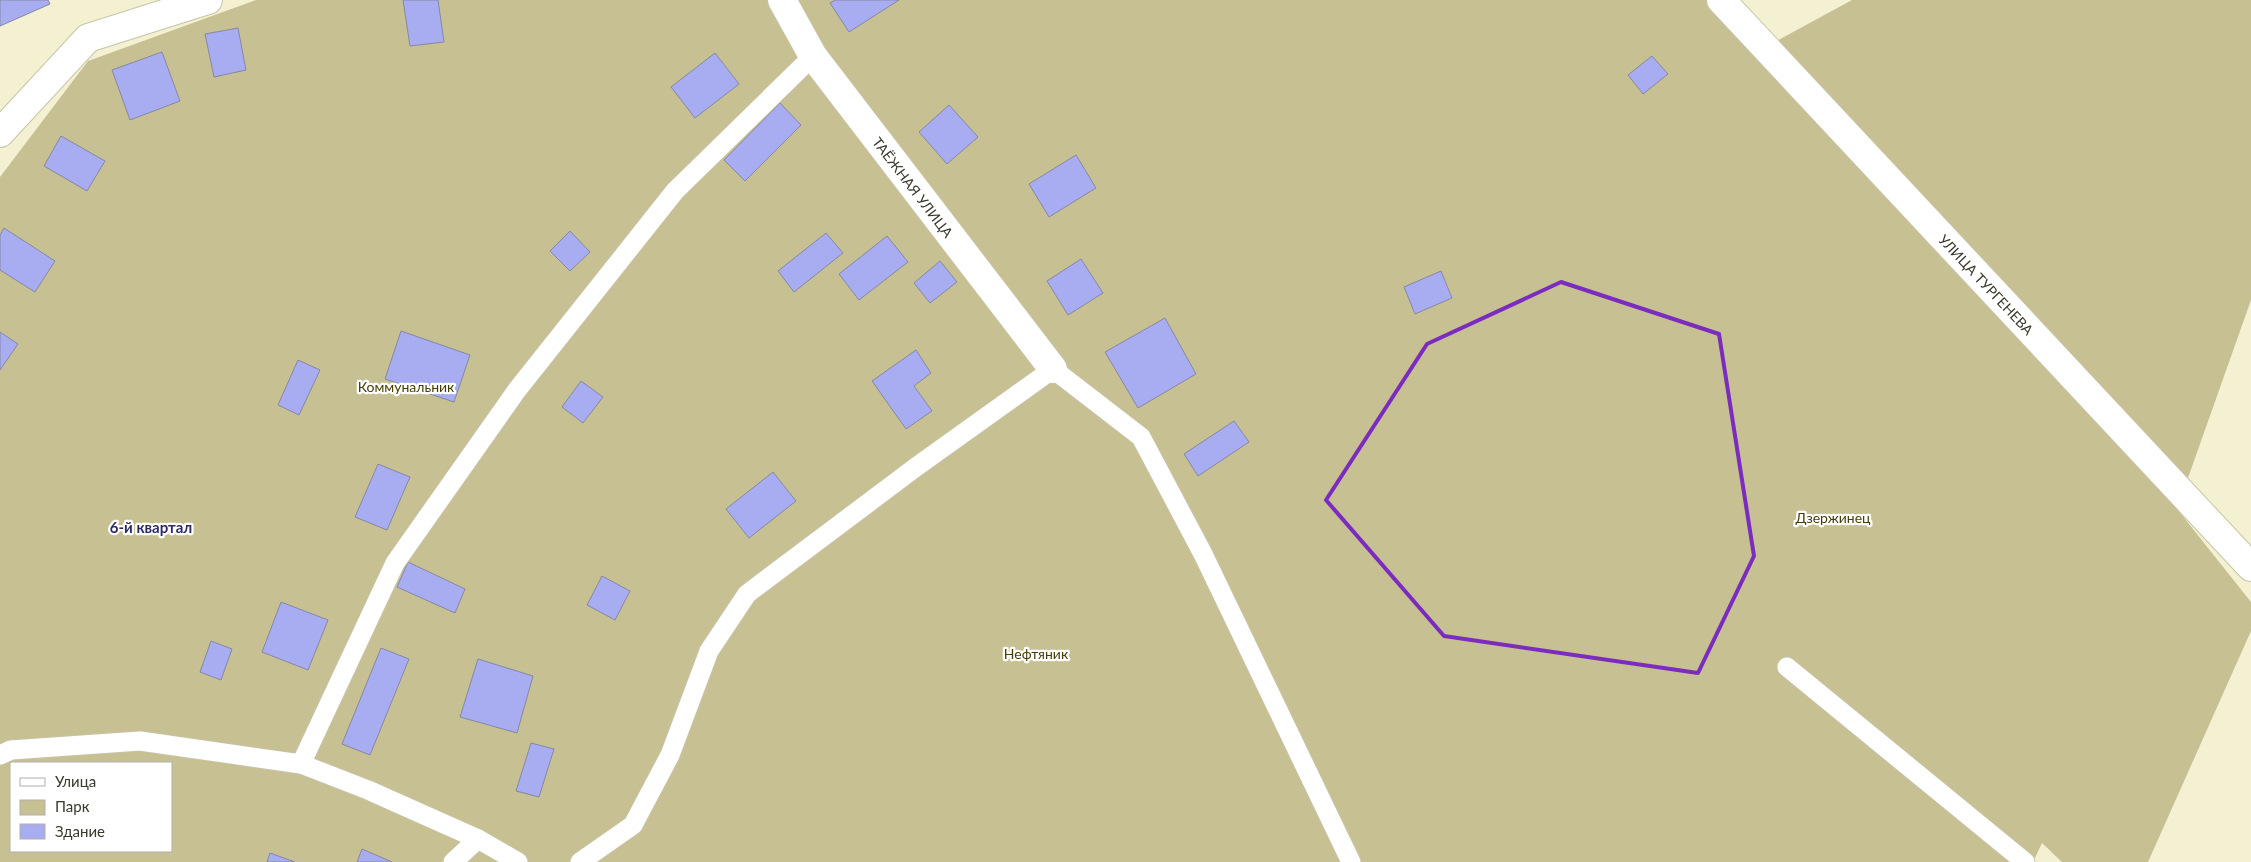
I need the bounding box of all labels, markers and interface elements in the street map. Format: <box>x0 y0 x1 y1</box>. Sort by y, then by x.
street label: ТАЁЖНАЯ УЛИЦА <box>870 133 957 241</box>
street label: УЛИЦА ТУРГЕНЕВА <box>1936 230 2038 338</box>
park label: Коммунальник <box>358 378 455 395</box>
park label: Дзержинец <box>1795 509 1871 526</box>
district label: 6-й квартал <box>110 518 192 536</box>
park label: Нефтяник <box>1004 645 1069 662</box>
legend <box>10 762 172 852</box>
text: Улица <box>55 772 96 790</box>
text: Парк <box>55 797 90 815</box>
text: Здание <box>55 822 105 840</box>

